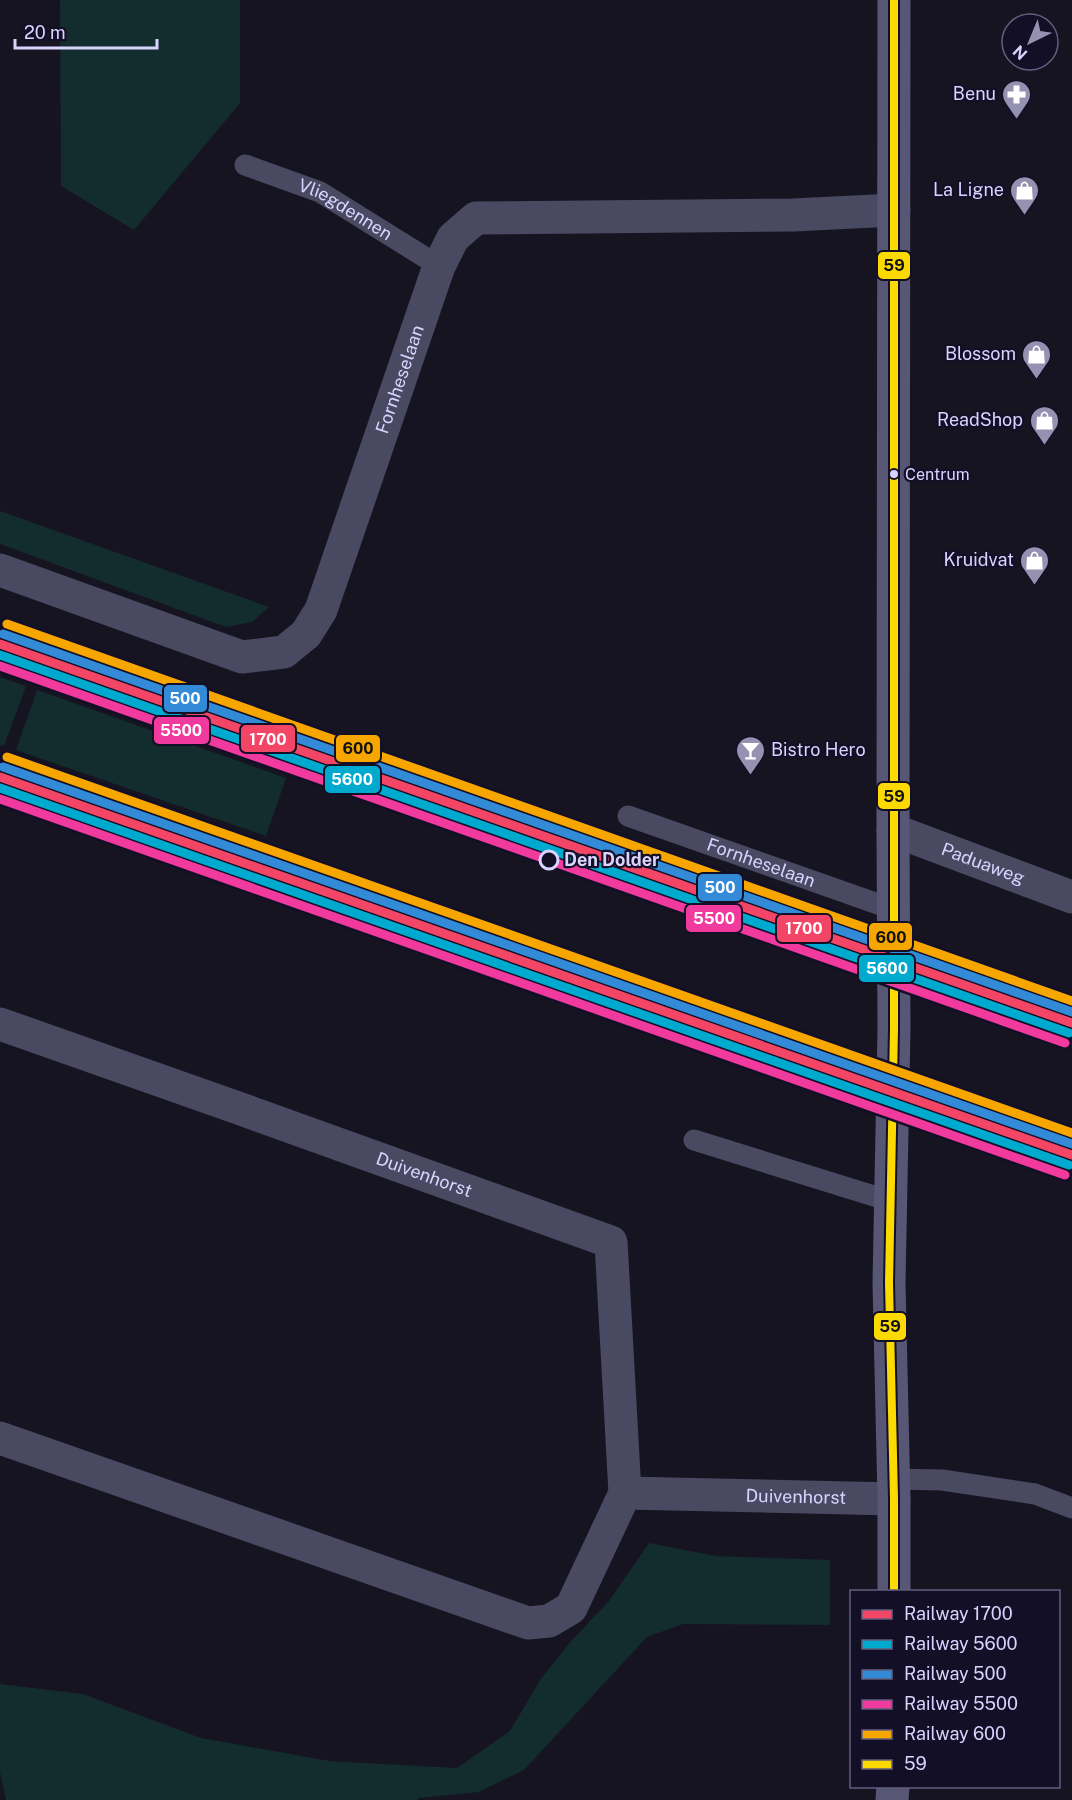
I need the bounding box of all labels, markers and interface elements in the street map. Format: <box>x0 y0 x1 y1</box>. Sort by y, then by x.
scale bar <box>15 12 158 50</box>
north arrow <box>1000 12 1060 72</box>
text: 20 m <box>24 22 66 43</box>
text: N <box>1009 41 1031 64</box>
pharmacy icon: Benu <box>1001 78 1033 120</box>
place label: Benu <box>953 83 996 104</box>
street label: Vliegdennen <box>296 174 396 244</box>
shop icon: La Ligne <box>1009 174 1041 216</box>
place label: La Ligne <box>933 179 1004 200</box>
line badge: 59 <box>877 251 911 280</box>
text: 59 <box>883 256 905 275</box>
street label: Fornheselaan <box>371 322 428 436</box>
shop icon: Blossom <box>1021 338 1053 380</box>
place label: Blossom <box>945 343 1016 364</box>
shop icon: ReadShop <box>1028 404 1060 446</box>
place label: ReadShop <box>937 409 1023 430</box>
place label: Centrum <box>905 465 970 484</box>
marker: Centrum <box>888 468 900 480</box>
shop icon: Kruidvat <box>1019 544 1051 586</box>
place label: Kruidvat <box>943 549 1014 570</box>
line badge: 500 <box>163 684 208 713</box>
text: 500 <box>169 689 201 708</box>
line badge: 5500 <box>153 716 210 745</box>
text: 5500 <box>160 721 202 740</box>
line badge: 1700 <box>240 724 296 753</box>
text: 1700 <box>249 730 287 749</box>
line badge: 600 <box>335 734 381 763</box>
bar icon: Bistro Hero <box>734 734 766 776</box>
text: 600 <box>342 739 374 758</box>
place label: Bistro Hero <box>771 739 866 760</box>
line badge: 5600 <box>324 765 381 794</box>
text: 5600 <box>331 770 373 789</box>
line badge: 59 <box>877 782 911 810</box>
text: 59 <box>883 787 905 806</box>
street label: Fornheselaan <box>704 834 818 891</box>
street label: Paduaweg <box>939 838 1028 888</box>
place label: Den Dolder <box>564 849 660 870</box>
marker: Den Dolder <box>539 850 559 870</box>
line badge: 500 <box>697 873 743 902</box>
text: 500 <box>704 878 736 897</box>
line badge: 5500 <box>685 904 742 933</box>
text: 5500 <box>693 909 735 928</box>
line badge: 1700 <box>776 914 832 943</box>
text: 1700 <box>785 919 823 938</box>
line badge: 600 <box>868 922 913 951</box>
text: 600 <box>875 928 907 947</box>
line badge: 5600 <box>858 954 915 983</box>
text: 5600 <box>866 959 908 978</box>
street label: Duivenhorst <box>373 1147 475 1201</box>
line badge: 59 <box>873 1312 907 1341</box>
text: 59 <box>879 1317 901 1336</box>
street label: Duivenhorst <box>745 1485 846 1508</box>
legend <box>850 1590 1060 1788</box>
text: Railway 1700 <box>904 1603 1013 1624</box>
text: Railway 5600 <box>904 1633 1018 1654</box>
text: Railway 500 <box>904 1663 1006 1684</box>
text: Railway 5500 <box>904 1693 1018 1714</box>
text: Railway 600 <box>904 1723 1006 1744</box>
text: 59 <box>904 1753 927 1774</box>

